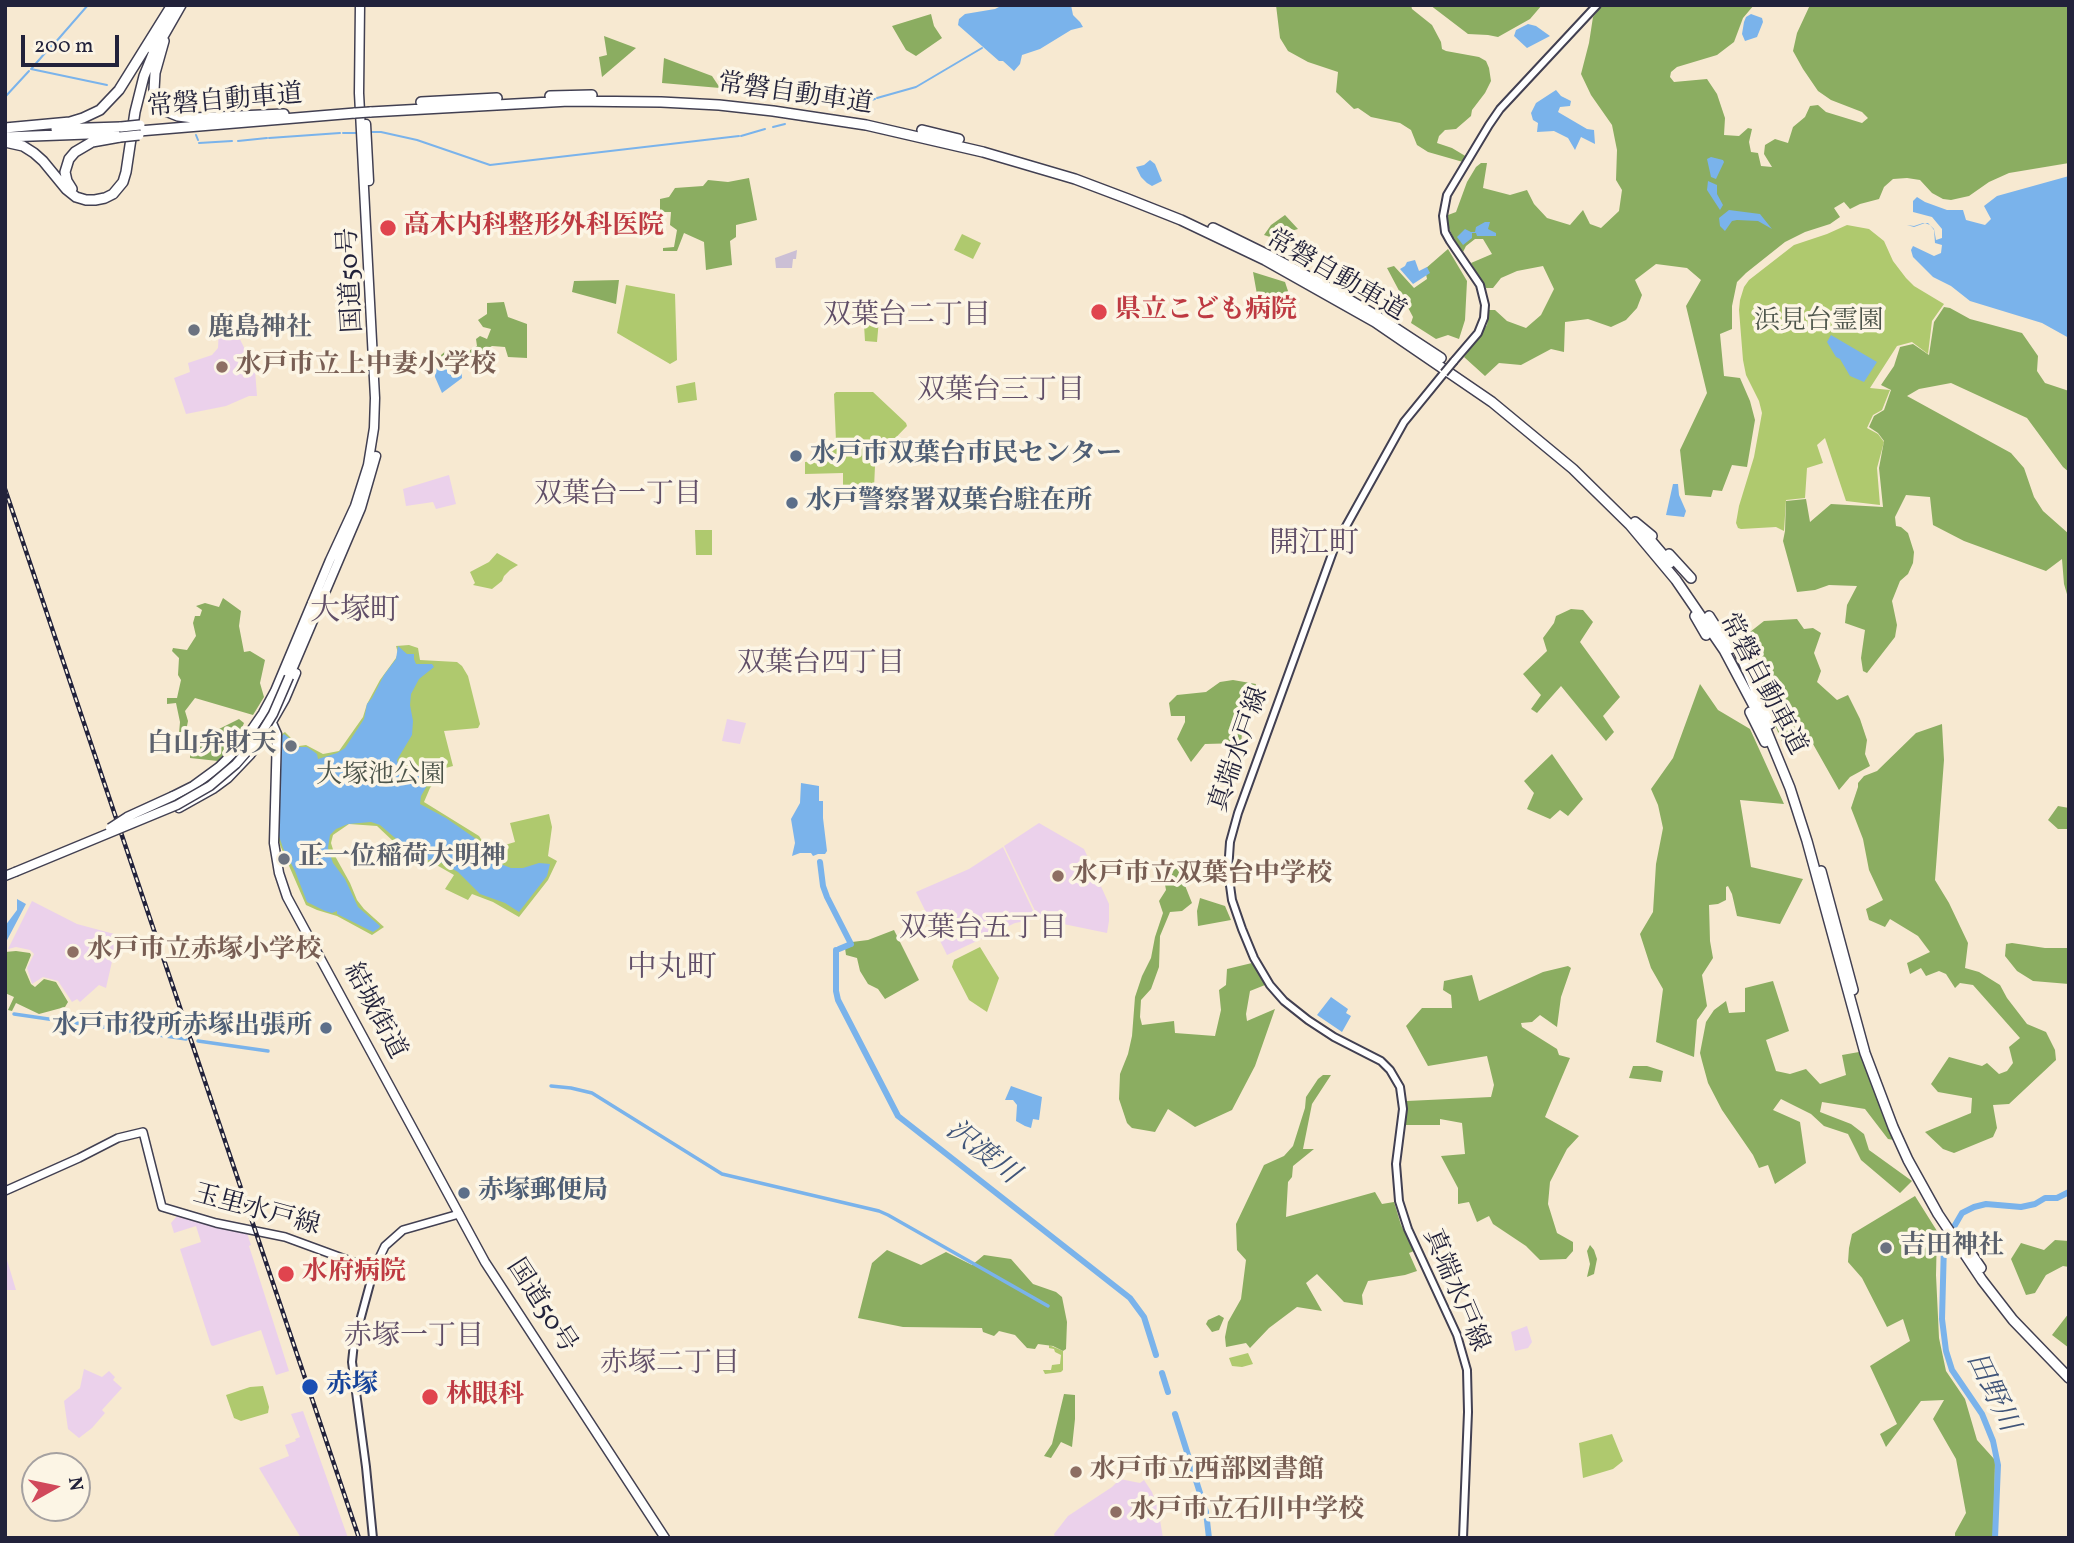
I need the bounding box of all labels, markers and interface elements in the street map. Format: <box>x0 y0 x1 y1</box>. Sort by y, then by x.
scale bar <box>24 21 122 65</box>
text: 200 m <box>34 32 94 61</box>
street label: 常磐自動車道 <box>716 70 874 122</box>
street label: 常磐自動車道 <box>146 81 304 125</box>
place label: 高木内科整形外科医院 <box>404 212 664 244</box>
marker: 高木内科整形外科医院 <box>378 218 398 238</box>
street label: 常磐自動車道 <box>1260 224 1410 330</box>
street label: 国道50号 <box>335 226 371 334</box>
place label: 県立こども病院 <box>1115 296 1297 328</box>
district label: 双葉台二丁目 <box>823 301 991 335</box>
marker: 県立こども病院 <box>1089 302 1109 322</box>
park label: 浜見台霊園 <box>1754 307 1884 339</box>
place label: 鹿島神社 <box>208 314 312 346</box>
marker: 鹿島神社 <box>186 322 202 338</box>
place label: 水戸市立上中妻小学校 <box>236 351 496 383</box>
marker: 水戸市立上中妻小学校 <box>214 359 230 375</box>
district label: 双葉台三丁目 <box>917 376 1085 410</box>
place label: 水戸市双葉台市民センター <box>810 440 1122 472</box>
marker: 水戸市双葉台市民センター <box>788 448 804 464</box>
district label: 双葉台一丁目 <box>534 480 702 514</box>
place label: 水戸警察署双葉台駐在所 <box>806 487 1092 519</box>
marker: 水戸警察署双葉台駐在所 <box>784 495 800 511</box>
district label: 開江町 <box>1269 528 1359 564</box>
district label: 大塚町 <box>310 595 400 631</box>
street label: 常磐自動車道 <box>1711 609 1811 761</box>
district label: 双葉台四丁目 <box>737 649 905 683</box>
street label: 真端水戸線 <box>1205 683 1277 817</box>
place label: 白山弁財天 <box>147 730 277 762</box>
marker: 白山弁財天 <box>283 738 299 754</box>
park label: 大塚池公園 <box>316 761 446 793</box>
place label: 正一位稲荷大明神 <box>298 843 506 875</box>
marker: 正一位稲荷大明神 <box>276 851 292 867</box>
place label: 水戸市立双葉台中学校 <box>1072 860 1332 892</box>
marker: 水戸市立双葉台中学校 <box>1050 868 1066 884</box>
district label: 双葉台五丁目 <box>899 914 1067 948</box>
place label: 水戸市立赤塚小学校 <box>87 936 321 968</box>
marker: 水戸市立赤塚小学校 <box>65 944 81 960</box>
district label: 中丸町 <box>627 952 717 988</box>
street label: 結城街道 <box>335 959 411 1065</box>
place label: 水戸市役所赤塚出張所 <box>52 1012 312 1044</box>
marker: 水戸市役所赤塚出張所 <box>318 1020 334 1036</box>
water label: 沢渡川 <box>938 1115 1024 1193</box>
place label: 赤塚郵便局 <box>478 1177 608 1209</box>
street label: 玉里水戸線 <box>189 1180 323 1244</box>
marker: 赤塚郵便局 <box>456 1185 472 1201</box>
street label: 真端水戸線 <box>1414 1225 1494 1357</box>
place label: 吉田神社 <box>1900 1232 2004 1264</box>
marker: 吉田神社 <box>1878 1240 1894 1256</box>
street label: 国道50号 <box>498 1254 582 1360</box>
place label: 水府病院 <box>302 1258 406 1290</box>
marker: 水府病院 <box>276 1264 296 1284</box>
district label: 赤塚一丁目 <box>344 1322 484 1356</box>
water label: 田野川 <box>1956 1348 2024 1438</box>
district label: 赤塚二丁目 <box>600 1349 740 1383</box>
place label: 赤塚 <box>326 1371 378 1403</box>
marker: 赤塚 <box>300 1377 320 1397</box>
place label: 林眼科 <box>446 1381 524 1413</box>
marker: 林眼科 <box>420 1387 440 1407</box>
north arrow <box>21 1452 91 1522</box>
place label: 水戸市立西部図書館 <box>1090 1456 1324 1488</box>
marker: 水戸市立西部図書館 <box>1068 1464 1084 1480</box>
text: N <box>61 1475 89 1493</box>
place label: 水戸市立石川中学校 <box>1130 1496 1364 1528</box>
marker: 水戸市立石川中学校 <box>1108 1504 1124 1520</box>

